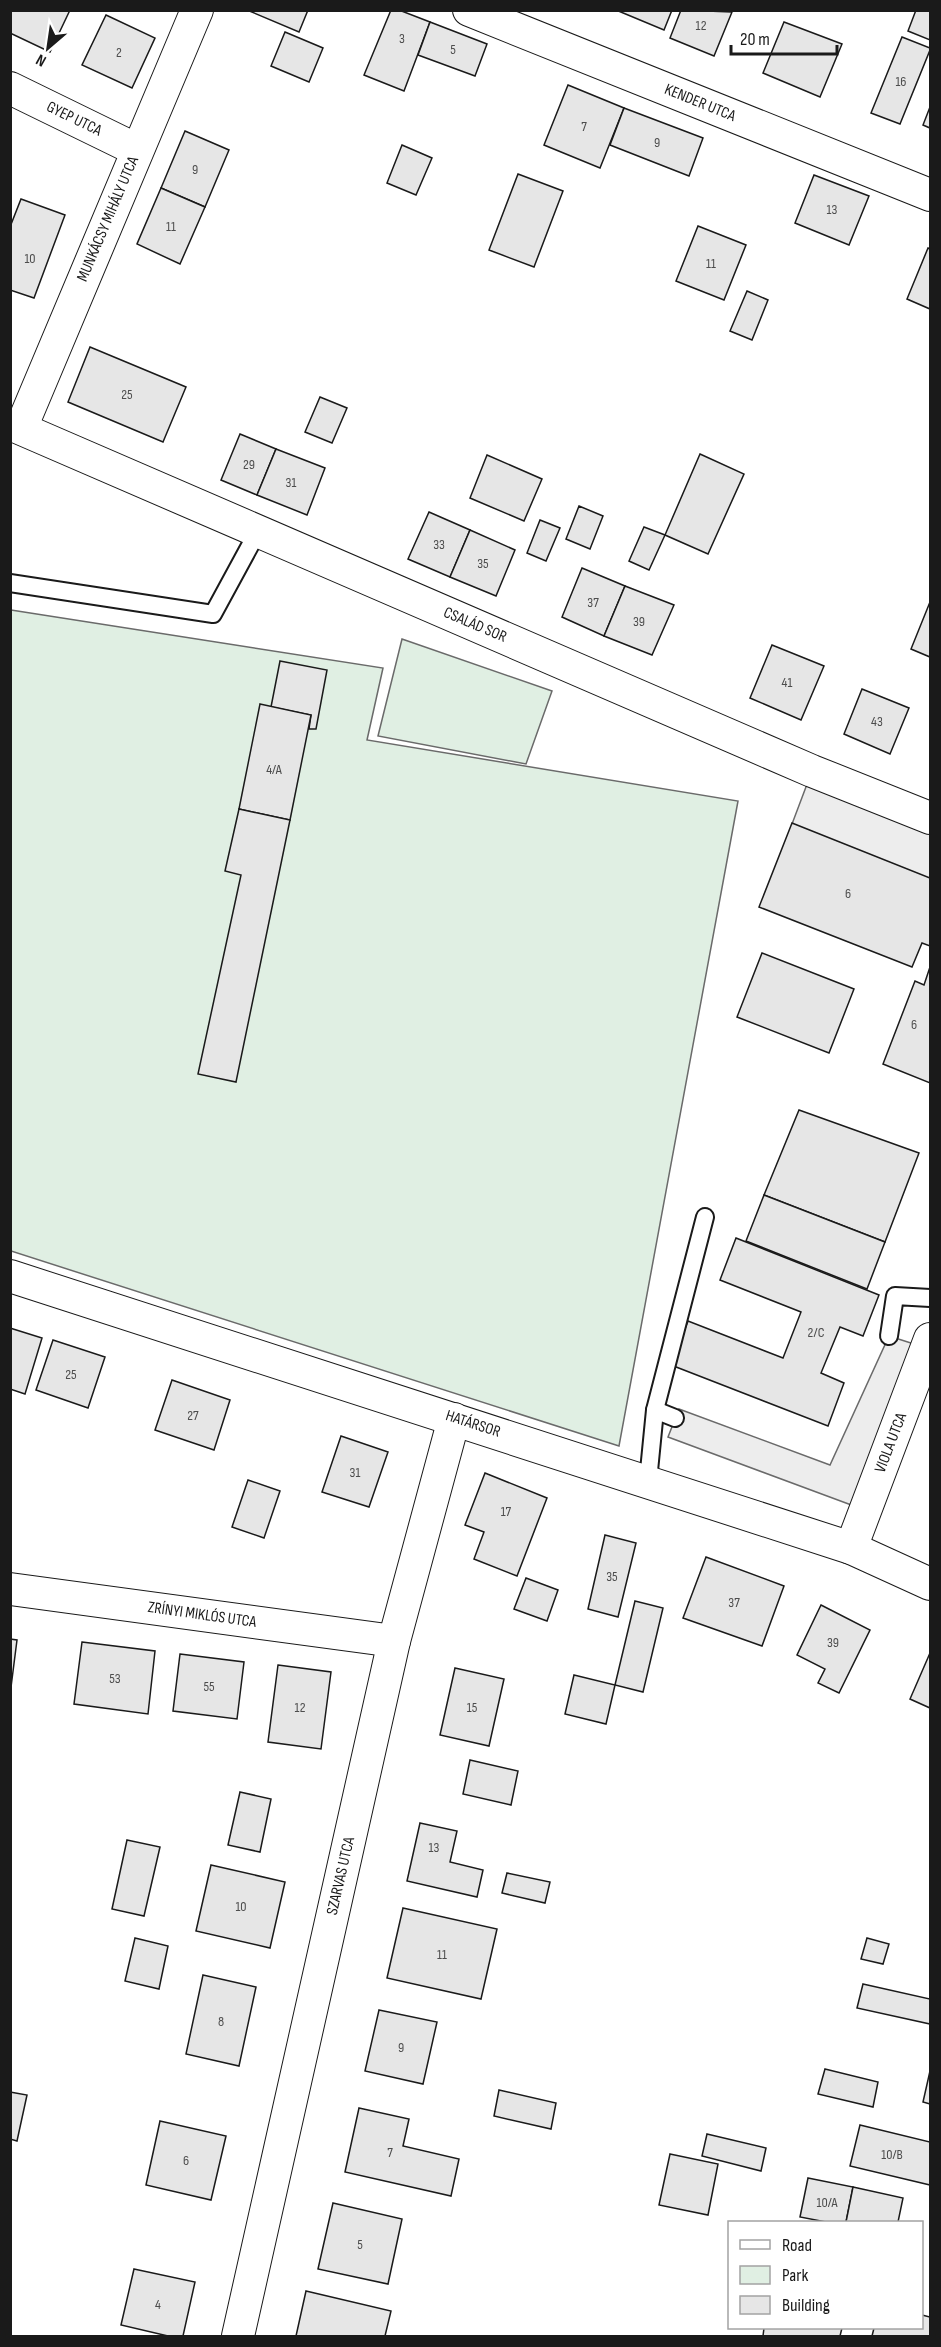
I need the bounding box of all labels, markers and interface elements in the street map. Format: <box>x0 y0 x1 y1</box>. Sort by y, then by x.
house number: 12 <box>696 17 707 34</box>
north arrow <box>18 18 78 78</box>
scale bar <box>731 18 838 56</box>
text: 20 m <box>740 29 770 50</box>
house number: 3 <box>399 30 405 47</box>
house number: 5 <box>450 41 456 58</box>
house number: 2 <box>116 44 122 61</box>
text: N <box>33 49 50 70</box>
house number: 16 <box>895 73 907 90</box>
street label: KENDER UTCA <box>662 80 739 126</box>
street label: GYEP UTCA <box>43 97 105 141</box>
house number: 7 <box>581 118 587 135</box>
house number: 9 <box>654 134 660 151</box>
street label: MUNKÁCSY MIHÁLY UTCA <box>73 153 143 284</box>
house number: 9 <box>192 161 198 178</box>
house number: 13 <box>827 201 838 218</box>
house number: 11 <box>166 218 176 235</box>
house number: 10 <box>24 250 36 267</box>
house number: 11 <box>706 255 716 272</box>
house number: 25 <box>121 386 133 403</box>
house number: 29 <box>243 456 255 473</box>
house number: 31 <box>286 474 296 491</box>
house number: 33 <box>433 536 445 553</box>
house number: 35 <box>477 555 489 572</box>
house number: 37 <box>587 594 599 611</box>
street label: CSALÁD SOR <box>440 603 510 647</box>
house number: 39 <box>633 613 645 630</box>
house number: 41 <box>782 674 792 691</box>
house number: 43 <box>871 713 883 730</box>
house number: 4/A <box>266 761 283 778</box>
house number: 6 <box>845 885 851 902</box>
house number: 6 <box>911 1016 917 1033</box>
house number: 2/C <box>808 1324 825 1341</box>
house number: 25 <box>65 1366 77 1383</box>
street label: HATÁRSOR <box>443 1406 503 1442</box>
house number: 27 <box>187 1407 199 1424</box>
street label: VIOLA UTCA <box>871 1410 911 1476</box>
house number: 31 <box>350 1464 360 1481</box>
house number: 17 <box>501 1503 512 1520</box>
house number: 35 <box>606 1568 618 1585</box>
house number: 37 <box>728 1594 740 1611</box>
street label: ZRÍNYI MIKLÓS UTCA <box>147 1598 258 1632</box>
house number: 39 <box>827 1634 839 1651</box>
house number: 53 <box>109 1670 121 1687</box>
house number: 55 <box>203 1678 215 1695</box>
house number: 12 <box>295 1699 306 1716</box>
house number: 15 <box>467 1699 478 1716</box>
street label: SZARVAS UTCA <box>323 1835 359 1917</box>
house number: 13 <box>429 1839 440 1856</box>
house number: 10 <box>235 1898 247 1915</box>
house number: 11 <box>437 1946 447 1963</box>
house number: 8 <box>218 2013 224 2030</box>
house number: 9 <box>398 2039 404 2056</box>
house number: 7 <box>387 2144 393 2161</box>
house number: 10/B <box>881 2146 903 2163</box>
house number: 6 <box>183 2152 189 2169</box>
house number: 10/A <box>816 2194 839 2211</box>
legend <box>728 2221 923 2329</box>
text: Road <box>782 2235 812 2256</box>
house number: 5 <box>357 2236 363 2253</box>
text: Park <box>782 2265 808 2286</box>
text: Building <box>782 2295 830 2316</box>
house number: 4 <box>155 2296 161 2313</box>

